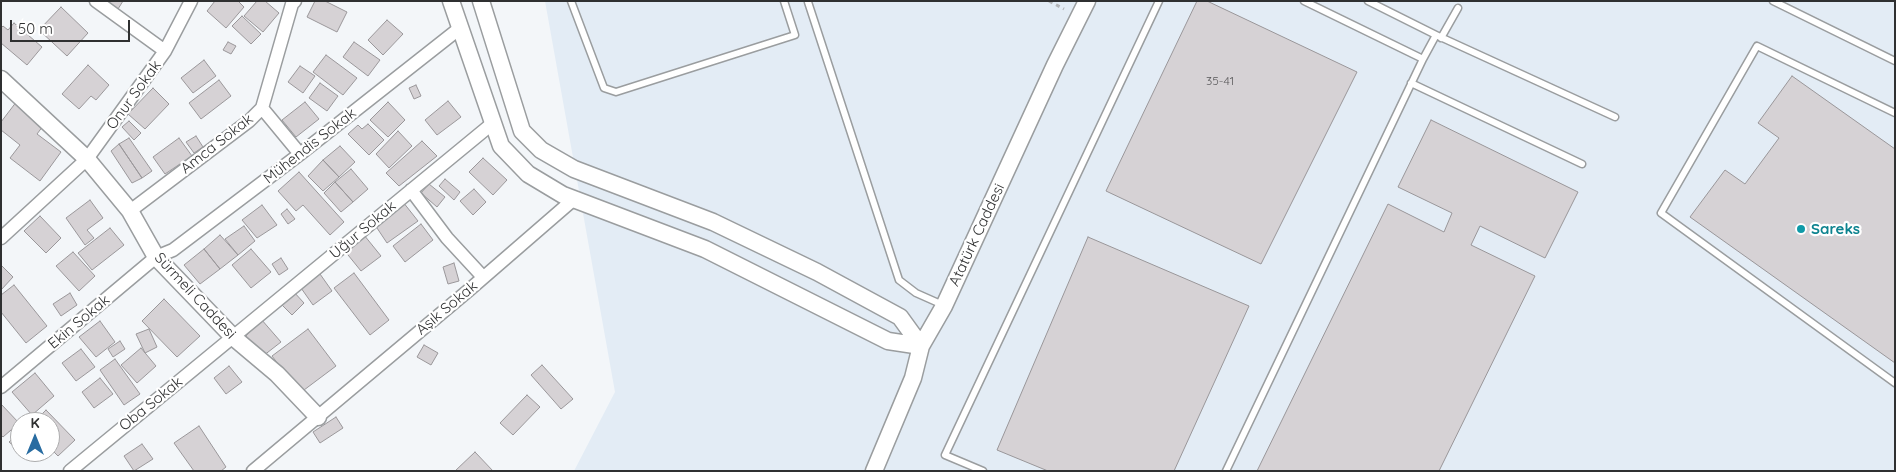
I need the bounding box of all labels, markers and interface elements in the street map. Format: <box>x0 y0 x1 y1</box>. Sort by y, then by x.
scale bar <box>12 10 132 42</box>
text: 50 m <box>18 19 53 38</box>
street label: Onur Sokak <box>103 57 165 133</box>
house number: 35-41 <box>1206 74 1234 88</box>
street label: Mühendis Sokak <box>260 104 360 188</box>
street label: Amca Sokak <box>177 110 257 178</box>
street label: Atatürk Caddesi <box>945 181 1009 289</box>
street label: Uğur Sokak <box>326 197 400 263</box>
place label: Sareks <box>1811 220 1860 238</box>
marker: Sareks <box>1795 223 1807 235</box>
street label: Sürmeli Caddesi <box>150 249 240 343</box>
street label: Aşık Sokak <box>413 277 481 339</box>
street label: Ekin Sokak <box>44 291 114 353</box>
street label: Oba Sokak <box>116 373 186 435</box>
north arrow <box>10 412 60 462</box>
text: K <box>30 414 40 432</box>

